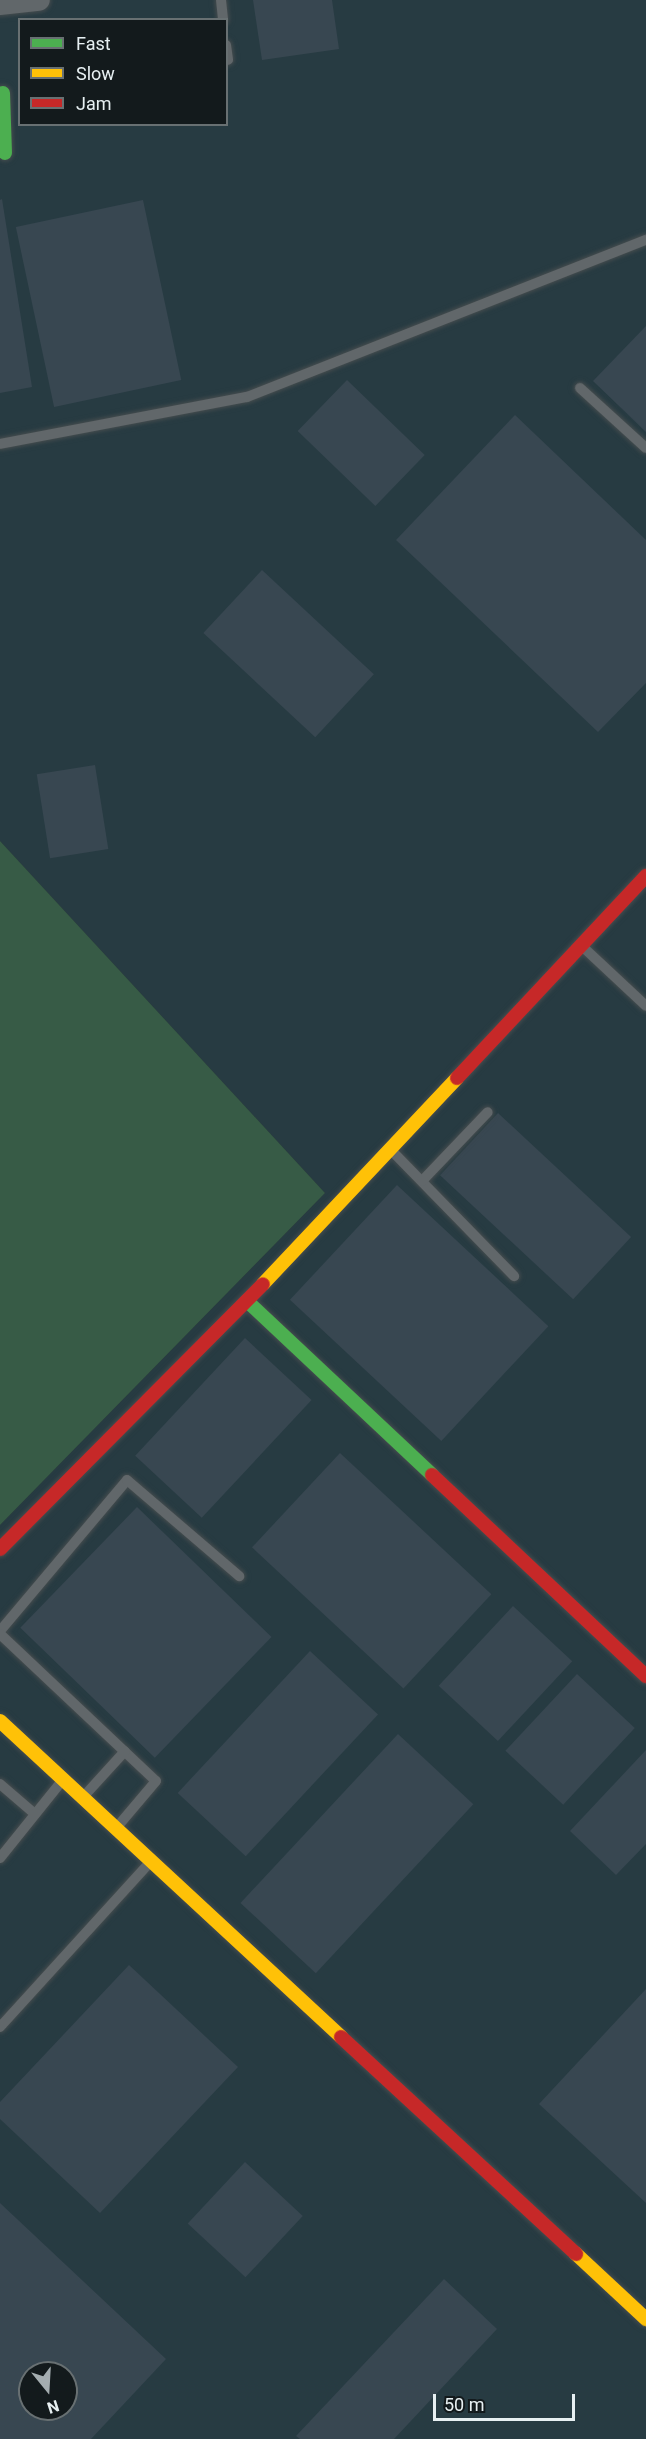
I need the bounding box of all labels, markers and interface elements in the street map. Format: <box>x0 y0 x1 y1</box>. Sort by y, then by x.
legend <box>18 18 228 126</box>
text: Fast <box>76 33 111 54</box>
text: Slow <box>76 63 115 84</box>
text: Jam <box>76 93 112 114</box>
north arrow <box>18 2361 78 2421</box>
scale bar <box>436 2382 578 2420</box>
text: 50 m <box>444 2394 484 2415</box>
text: N <box>45 2396 61 2417</box>

